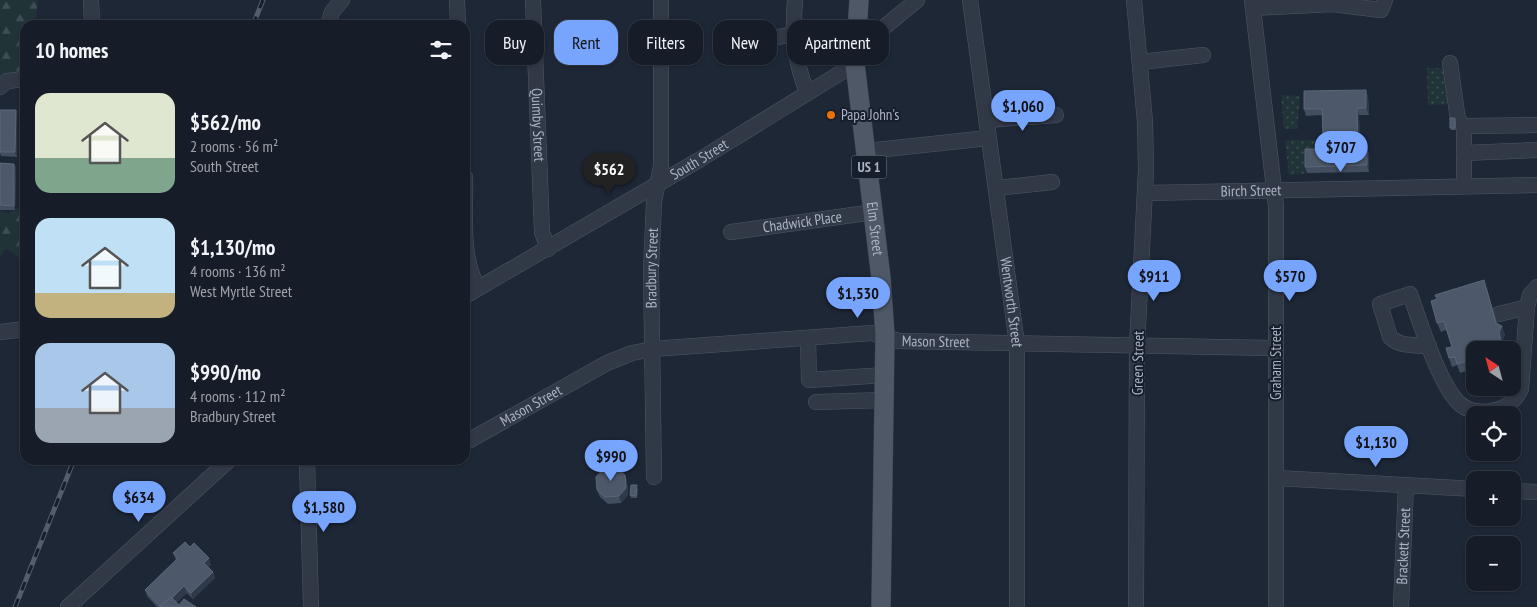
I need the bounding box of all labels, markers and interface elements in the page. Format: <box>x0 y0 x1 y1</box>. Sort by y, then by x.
chip: Buy <box>485 20 544 65</box>
chip: Rent <box>554 20 618 65</box>
chip: Filters <box>628 20 703 65</box>
chip: New <box>713 20 777 65</box>
chip: Apartment <box>787 20 889 65</box>
icon: filters <box>427 36 455 64</box>
text: 10 homes <box>35 37 108 64</box>
street label: Quimby Street <box>527 88 549 162</box>
pin: $1,060 <box>982 90 1064 132</box>
text: $1,060 <box>1002 96 1044 116</box>
place label: Papa John's <box>841 105 899 124</box>
text: $562/mo <box>190 109 261 136</box>
marker: Papa John's <box>825 109 837 121</box>
icon: home <box>75 113 135 173</box>
pin: $707 <box>1311 130 1371 173</box>
street label: South Street <box>666 134 731 184</box>
text: 2 rooms · 56 m² <box>190 136 278 156</box>
text: $707 <box>1326 137 1356 157</box>
pin: $562 <box>579 152 639 195</box>
text: South Street <box>190 156 259 176</box>
road number: US 1 <box>852 156 886 178</box>
text: $562 <box>594 159 624 179</box>
street label: Birch Street <box>1220 180 1282 200</box>
street label: Elm Street <box>863 201 888 257</box>
street label: Chadwick Place <box>761 207 843 236</box>
street label: Bradbury Street <box>641 227 662 308</box>
text: $1,130/mo <box>190 234 275 261</box>
icon: home <box>75 238 135 298</box>
street label: Wentworth Street <box>996 256 1027 347</box>
pin: $911 <box>1124 260 1184 302</box>
pin: $570 <box>1260 260 1320 302</box>
text: 4 rooms · 136 m² <box>190 261 286 281</box>
text: $911 <box>1139 266 1169 286</box>
text: $570 <box>1275 266 1305 286</box>
pin: $1,530 <box>817 276 899 319</box>
text: West Myrtle Street <box>190 281 292 301</box>
text: $1,530 <box>837 283 879 303</box>
street label: Graham Street <box>1266 326 1285 400</box>
street label: Mason Street <box>902 331 970 351</box>
street label: Green Street <box>1127 331 1148 395</box>
north arrow <box>1466 341 1521 396</box>
map controls <box>1466 341 1521 591</box>
text: $990/mo <box>190 359 261 386</box>
icon: home <box>75 363 135 423</box>
street label: Mason Street <box>496 380 565 430</box>
text: 4 rooms · 112 m² <box>190 386 286 406</box>
text: Bradbury Street <box>190 406 276 426</box>
button: locate <box>1466 406 1521 461</box>
pin: $1,130 <box>1335 426 1417 468</box>
text: $1,130 <box>1355 432 1397 452</box>
pin: $990 <box>581 440 641 482</box>
text: $990 <box>596 446 626 466</box>
button: + <box>1466 471 1521 526</box>
pin: $634 <box>109 480 169 523</box>
text: $634 <box>124 487 154 507</box>
pin: $1,580 <box>283 490 365 533</box>
text: $1,580 <box>303 497 345 517</box>
street label: Brackett Street <box>1392 507 1414 585</box>
button: − <box>1466 536 1521 591</box>

